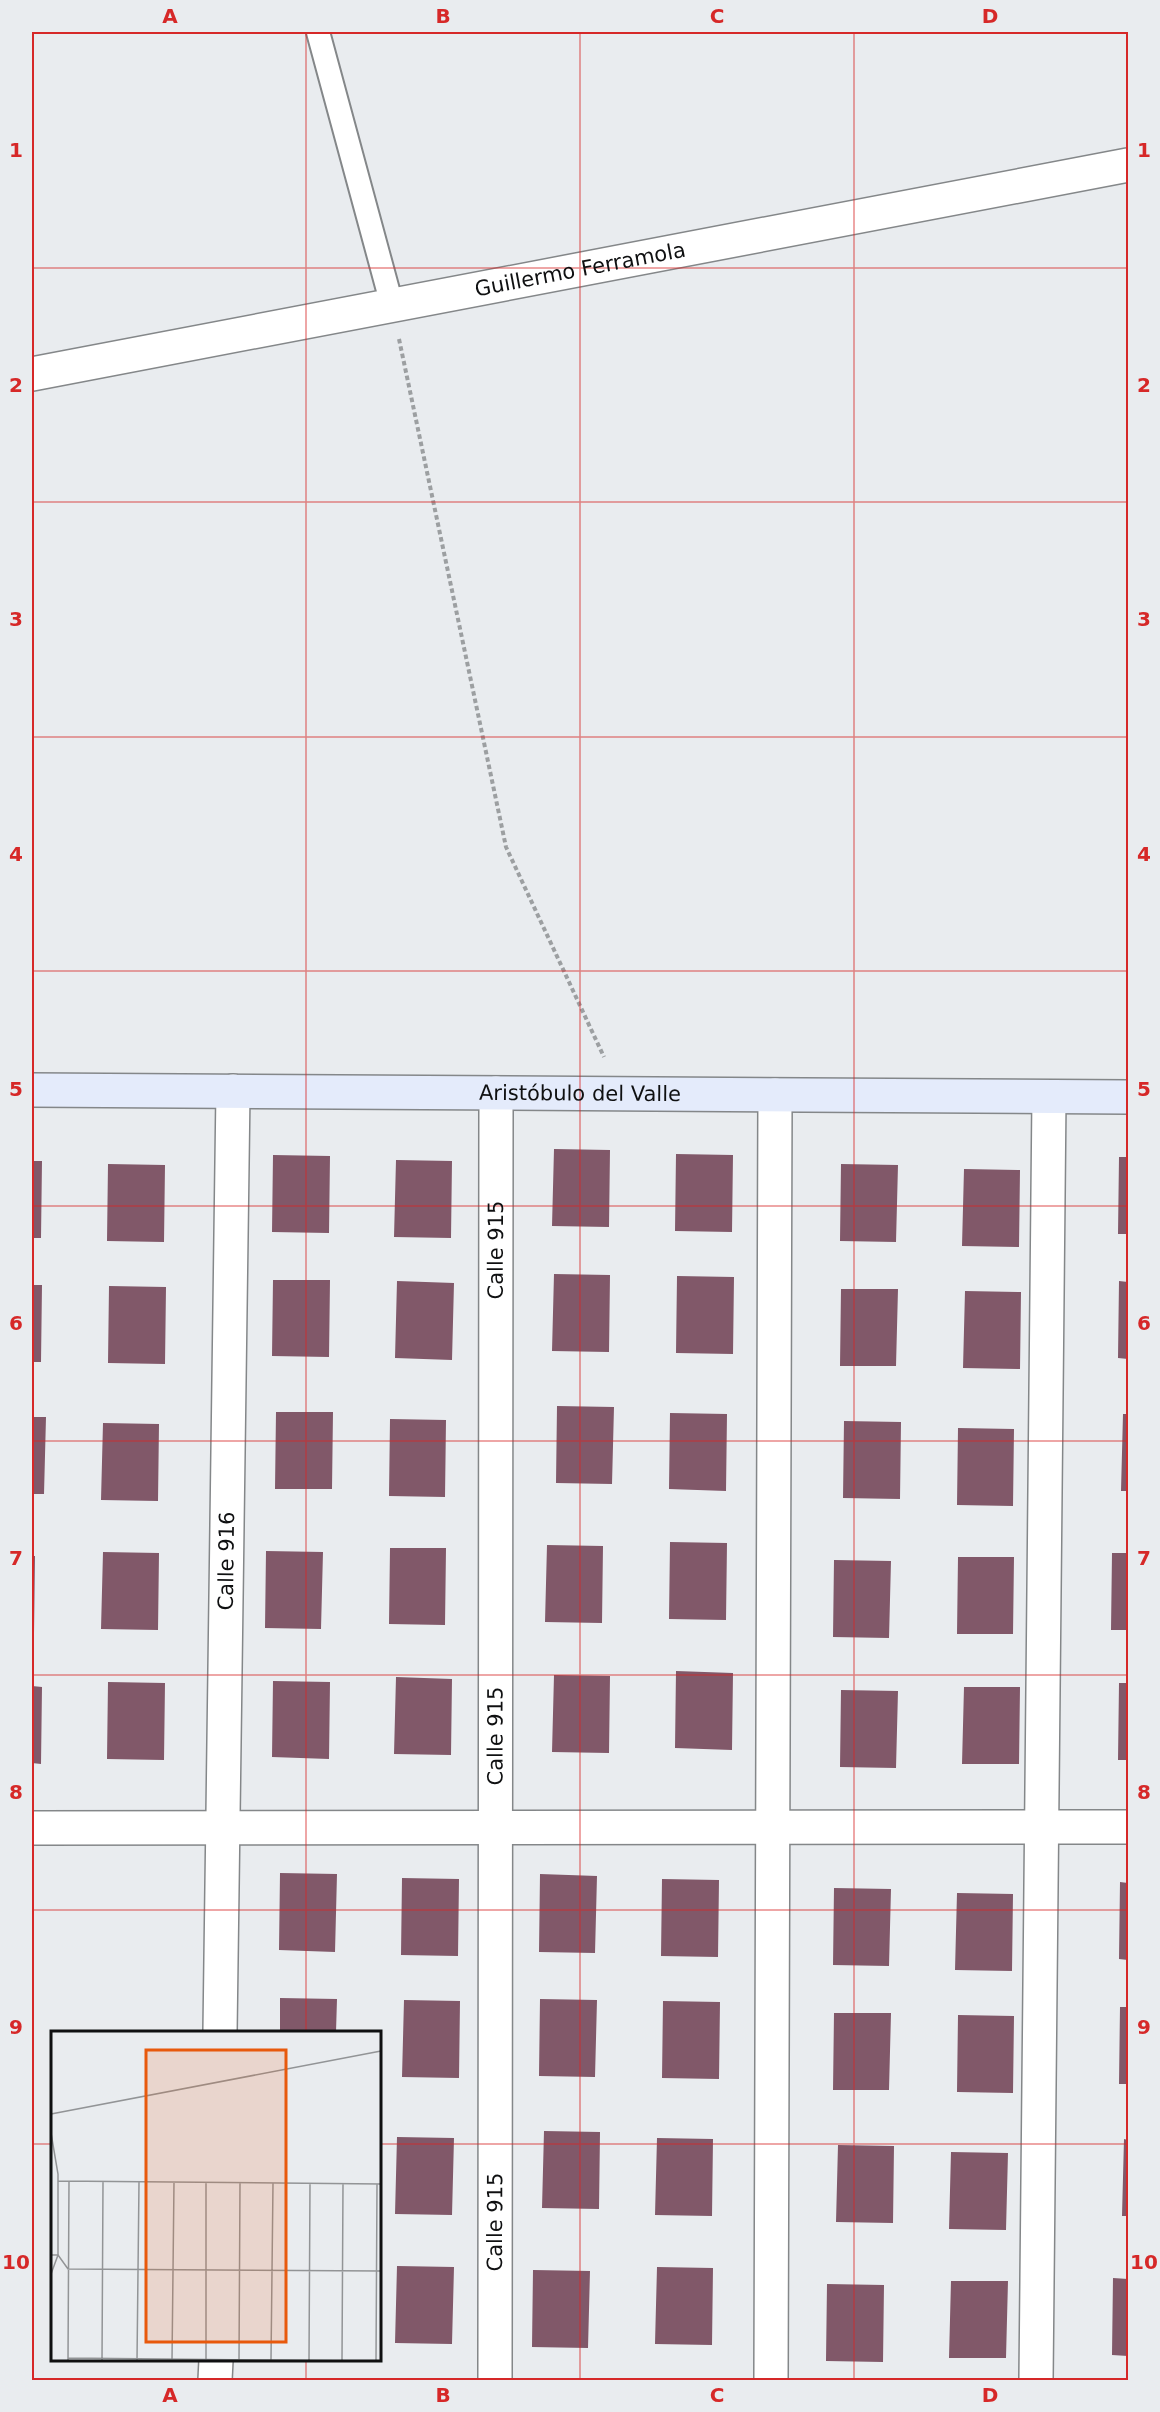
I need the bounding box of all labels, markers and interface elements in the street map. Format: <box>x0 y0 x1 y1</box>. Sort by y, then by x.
text: A <box>162 4 178 28</box>
text: B <box>435 4 451 28</box>
text: C <box>710 4 724 28</box>
text: D <box>982 4 998 28</box>
text: 1 <box>9 138 23 162</box>
text: 1 <box>1137 138 1151 162</box>
street label: Guillermo Ferramola <box>473 238 687 301</box>
text: 2 <box>9 373 23 397</box>
text: 2 <box>1137 373 1151 397</box>
text: 3 <box>9 607 23 631</box>
text: 3 <box>1137 607 1151 631</box>
text: 4 <box>9 842 23 866</box>
text: 4 <box>1137 842 1151 866</box>
text: 5 <box>9 1077 23 1101</box>
text: 5 <box>1137 1077 1151 1101</box>
street label: Aristóbulo del Valle <box>479 1081 681 1106</box>
street label: Calle 915 <box>484 1201 508 1299</box>
text: 6 <box>9 1311 23 1335</box>
text: 6 <box>1137 1311 1151 1335</box>
street label: Calle 916 <box>214 1511 239 1611</box>
text: 7 <box>9 1546 23 1570</box>
text: 7 <box>1137 1546 1151 1570</box>
street label: Calle 915 <box>483 1687 508 1785</box>
text: 8 <box>9 1780 23 1804</box>
text: 8 <box>1137 1780 1151 1804</box>
text: 9 <box>9 2015 23 2039</box>
text: 9 <box>1137 2015 1151 2039</box>
inset map <box>51 2031 381 2361</box>
street label: Calle 915 <box>483 2173 507 2271</box>
text: 10 <box>2 2250 30 2274</box>
text: 10 <box>1130 2250 1158 2274</box>
text: A <box>162 2383 178 2407</box>
text: B <box>435 2383 451 2407</box>
text: C <box>710 2383 724 2407</box>
text: D <box>982 2383 998 2407</box>

